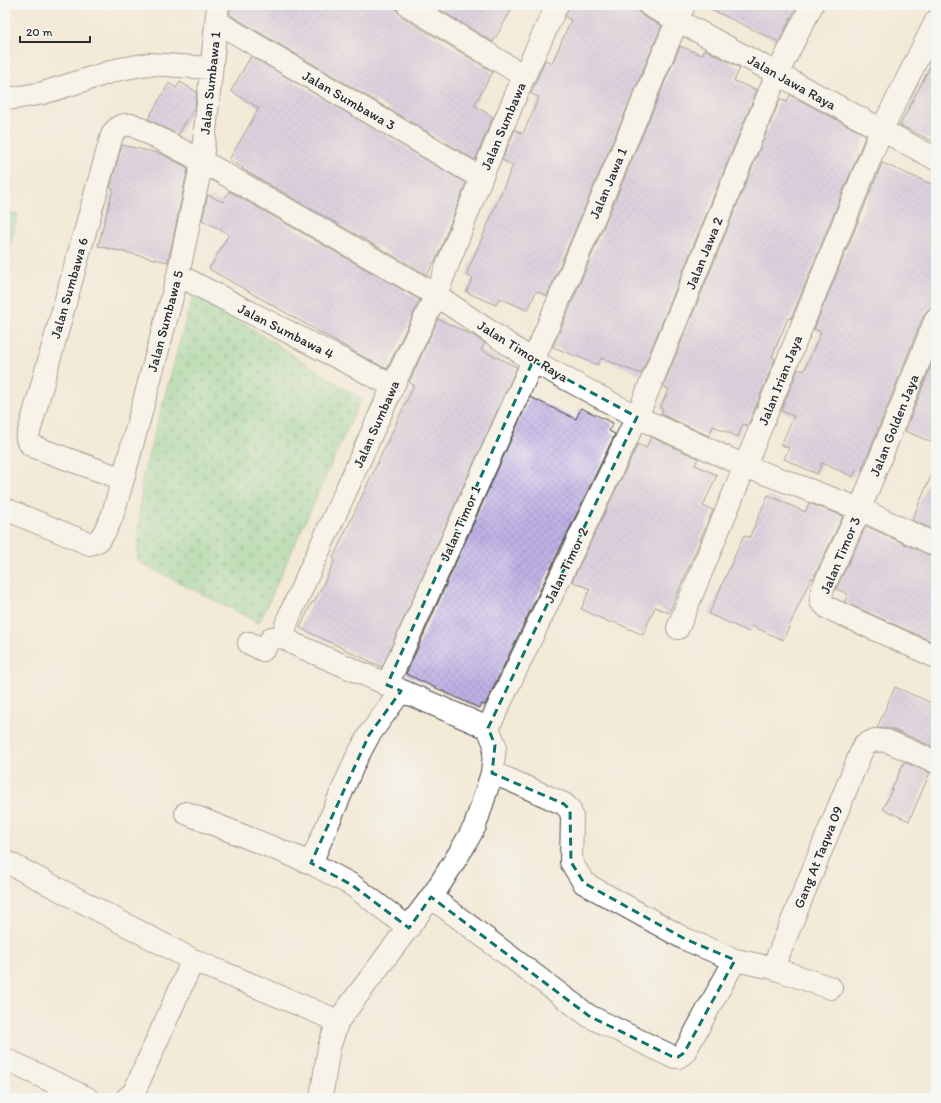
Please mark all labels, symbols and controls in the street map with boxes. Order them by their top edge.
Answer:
scale bar [20,18,90,44]
text: 20 m [26,25,53,39]
street label: Jalan Sumbawa 1 [197,30,224,135]
street label: Jalan Jawa Raya [745,51,840,114]
street label: Jalan Sumbawa 3 [299,67,399,134]
street label: Jalan Sumbawa [477,80,530,173]
street label: Jalan Jawa 1 [586,145,631,221]
street label: Jalan Jawa 2 [682,214,727,292]
street label: Jalan Sumbawa 6 [47,236,92,341]
street label: Jalan Sumbawa 5 [144,269,187,374]
street label: Jalan Sumbawa 4 [235,300,337,363]
street label: Jalan Timor Raya [474,317,572,386]
street label: Jalan Irian Jaya [755,332,807,428]
street label: Jalan Golden Jaya [866,371,923,479]
street label: Jalan Sumbawa [350,378,403,470]
street label: Jalan Timor 1 [436,482,485,564]
street label: Jalan Timor 3 [817,514,864,596]
street label: Jalan Timor 2 [541,524,592,606]
street label: Gang At Taqwa 09 [790,803,847,911]

